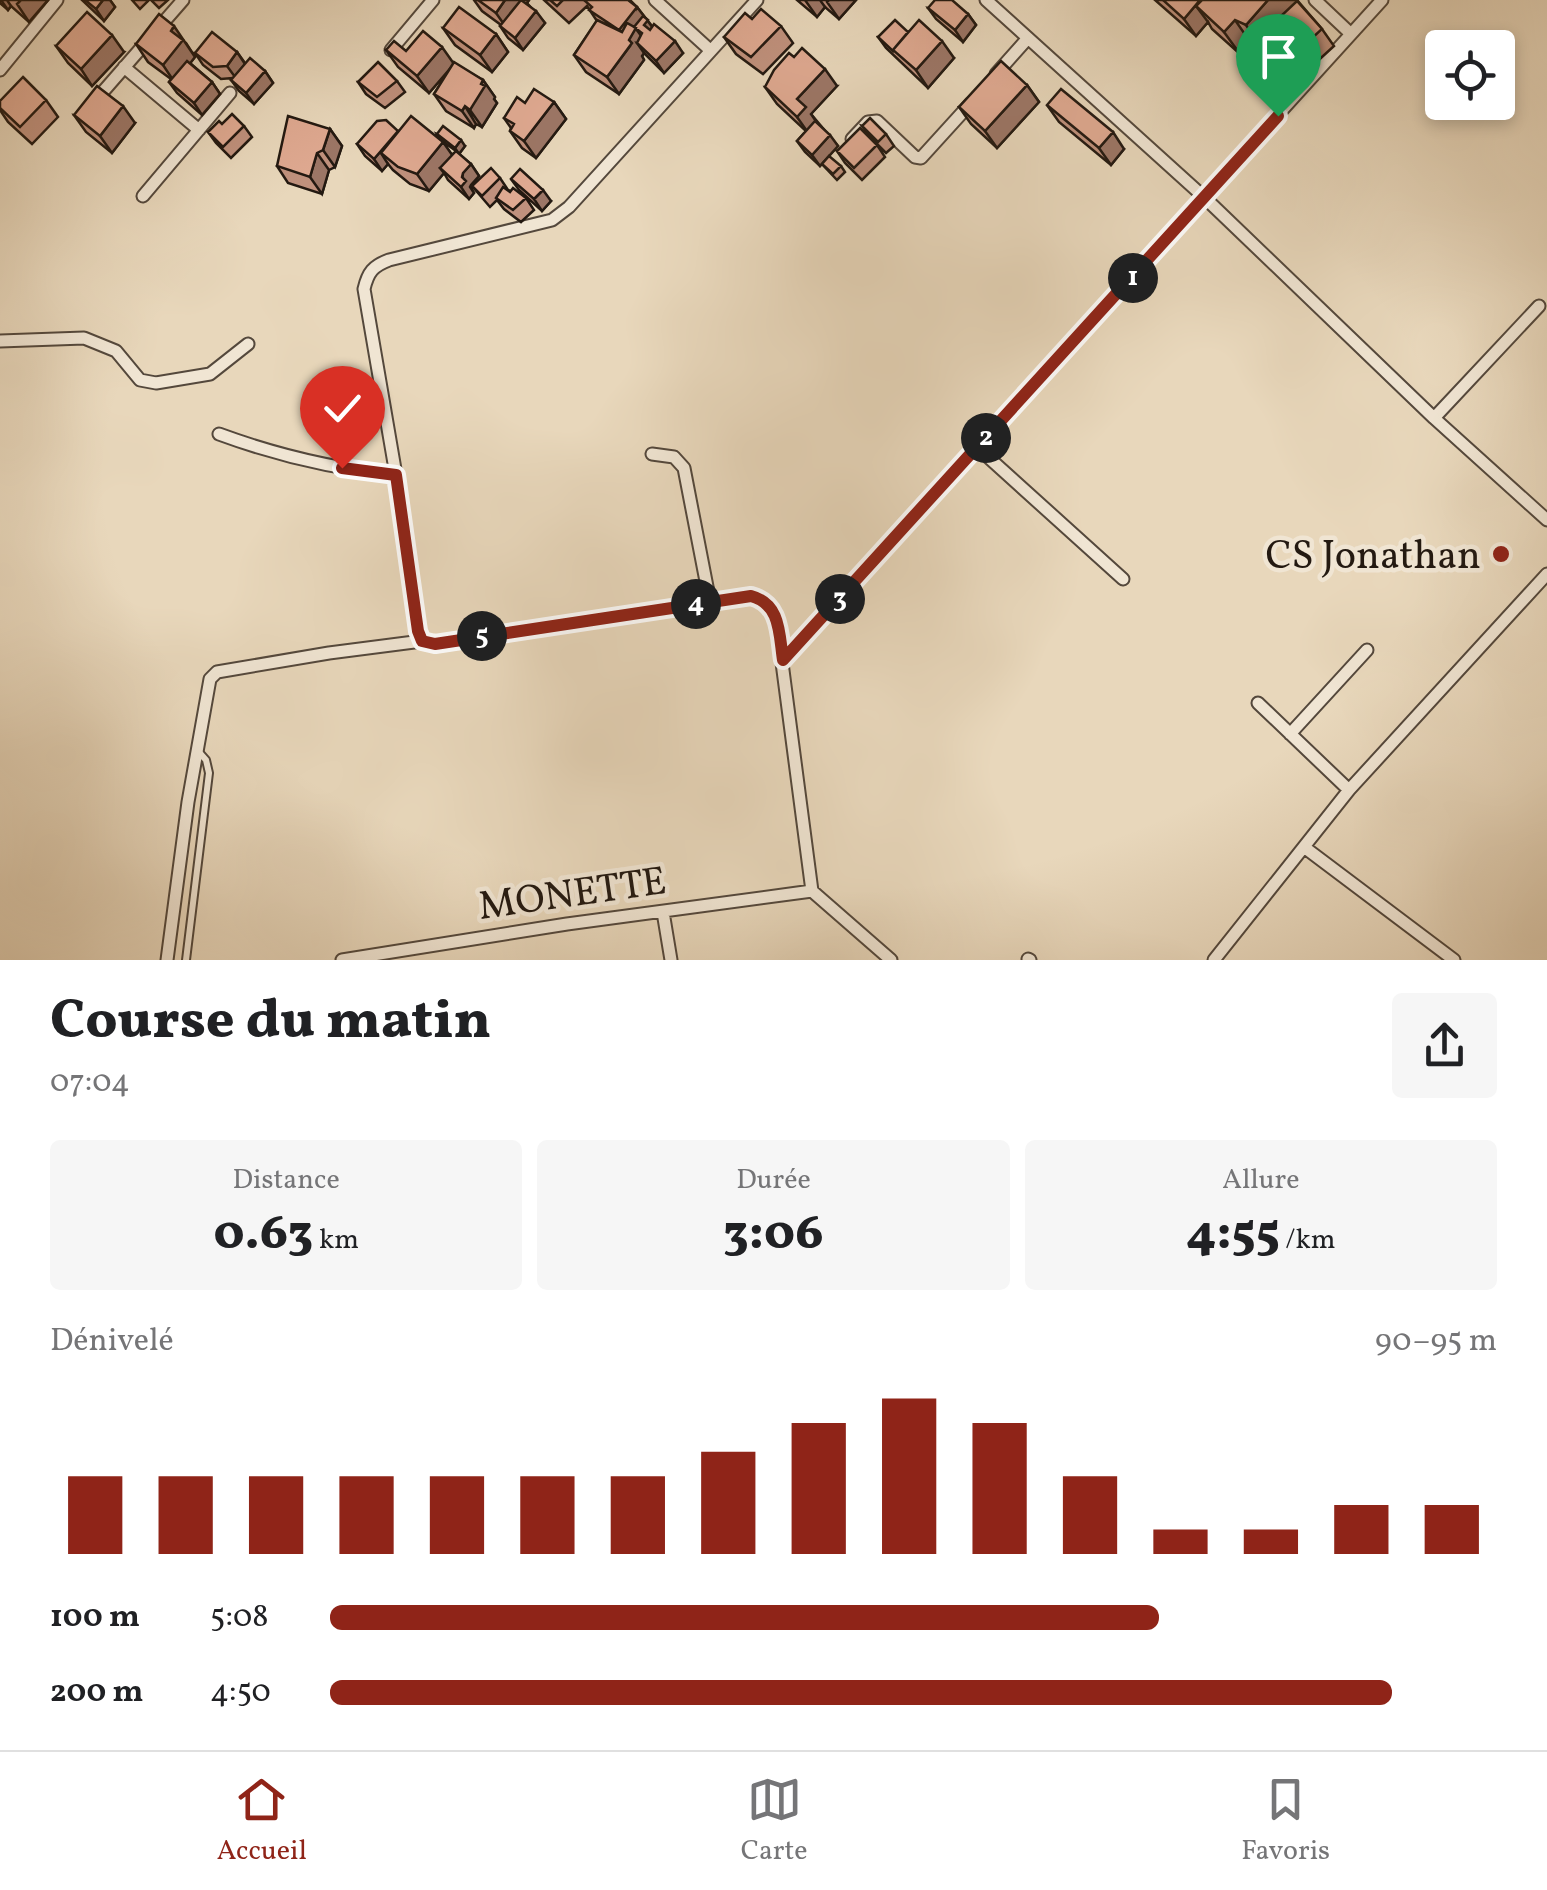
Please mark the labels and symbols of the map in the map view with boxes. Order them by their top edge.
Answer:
pin [1236,14,1321,117]
pin: 1 [1108,253,1158,303]
pin [300,366,385,469]
pin: 2 [961,413,1011,463]
place label: CS Jonathan [1265,530,1481,586]
marker: CS Jonathan [1490,543,1512,565]
pin: 3 [815,574,865,624]
pin: 4 [671,579,721,629]
pin: 5 [457,611,507,661]
street label: MONETTE [475,855,670,937]

